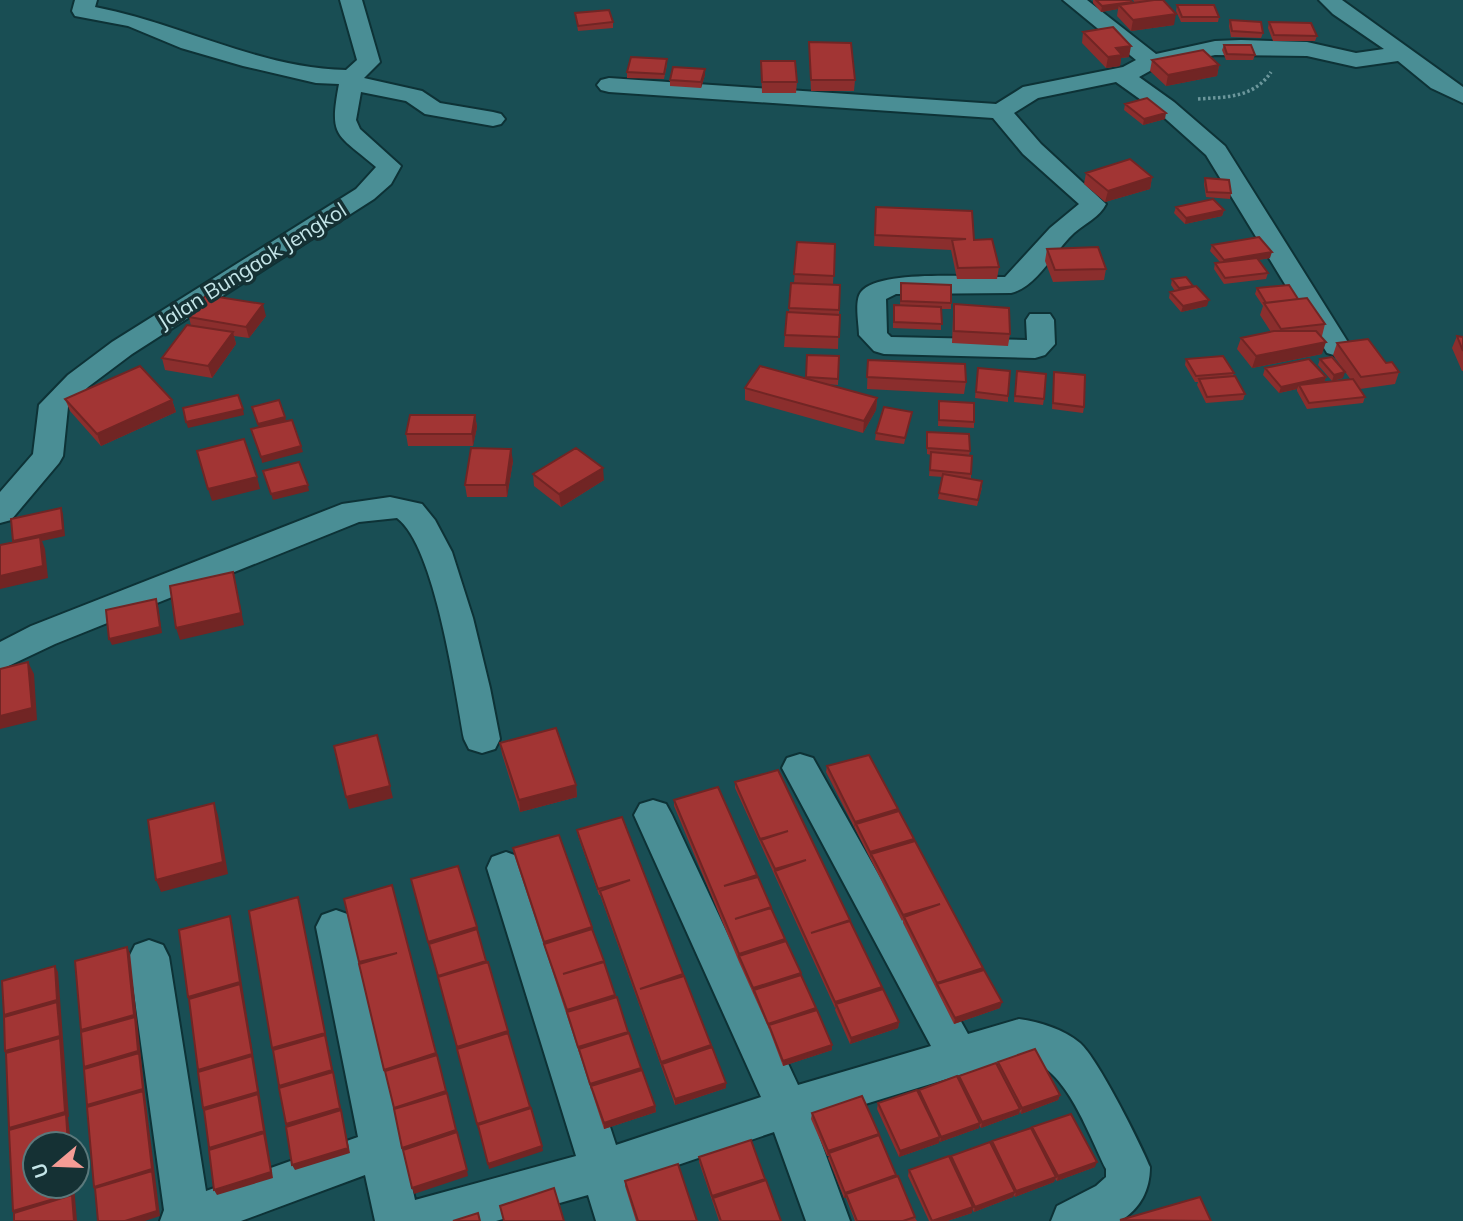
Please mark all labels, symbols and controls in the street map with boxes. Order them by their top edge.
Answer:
street label: Jalan Bungaok Jengkol [152,196,351,334]
north arrow [21,1130,91,1200]
text: U [26,1160,54,1181]

